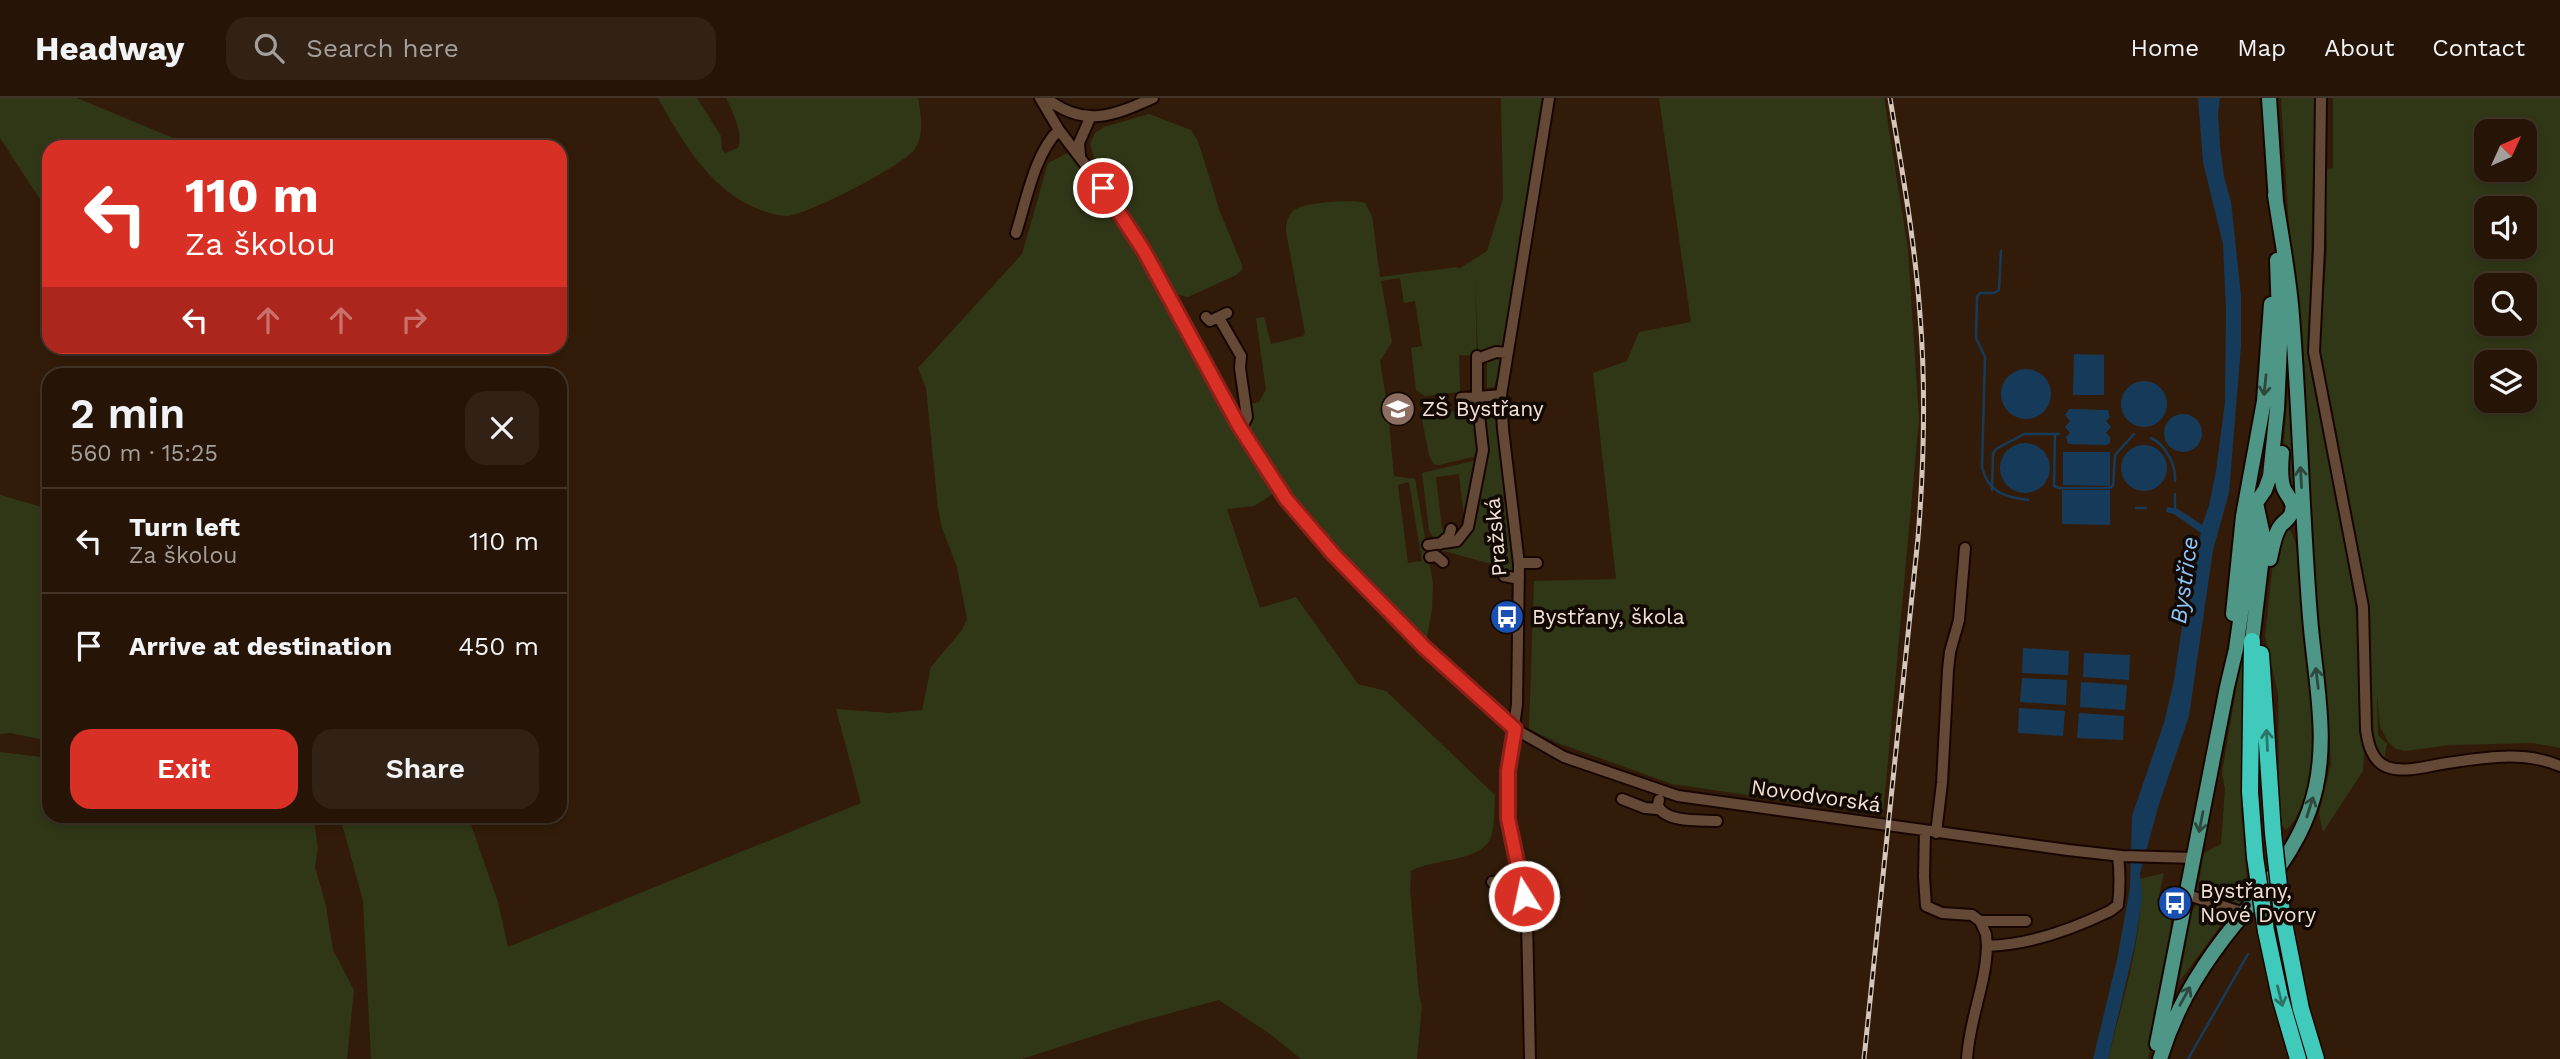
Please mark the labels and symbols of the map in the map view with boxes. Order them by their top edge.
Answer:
north arrow [2474,119,2538,182]
pin [1073,158,1133,218]
one-way arrow [2259,373,2272,396]
school or university icon: ZŠ Bystřany [1379,390,1417,428]
place label: ZŠ Bystřany [1422,396,1544,421]
one-way arrow [2295,466,2308,489]
street label: Pražská [1480,497,1511,577]
water label: Bystřice [2165,535,2204,625]
bus stop icon: Bystřany, škola [1488,598,1526,636]
place label: Bystřany, škola [1532,604,1685,629]
one-way arrow [2310,667,2323,690]
one-way arrow [2260,730,2273,752]
street label: Novodvorská [1750,774,1883,817]
one-way arrow [2305,796,2318,818]
one-way arrow [2194,811,2208,833]
position arrow [1487,859,1561,933]
place label: Bystřany, Nové Dvory [2200,878,2316,927]
bus stop icon: Bystřany, Nové Dvory [2156,884,2194,922]
one-way arrow [2274,984,2287,1007]
one-way arrow [2178,986,2192,1006]

